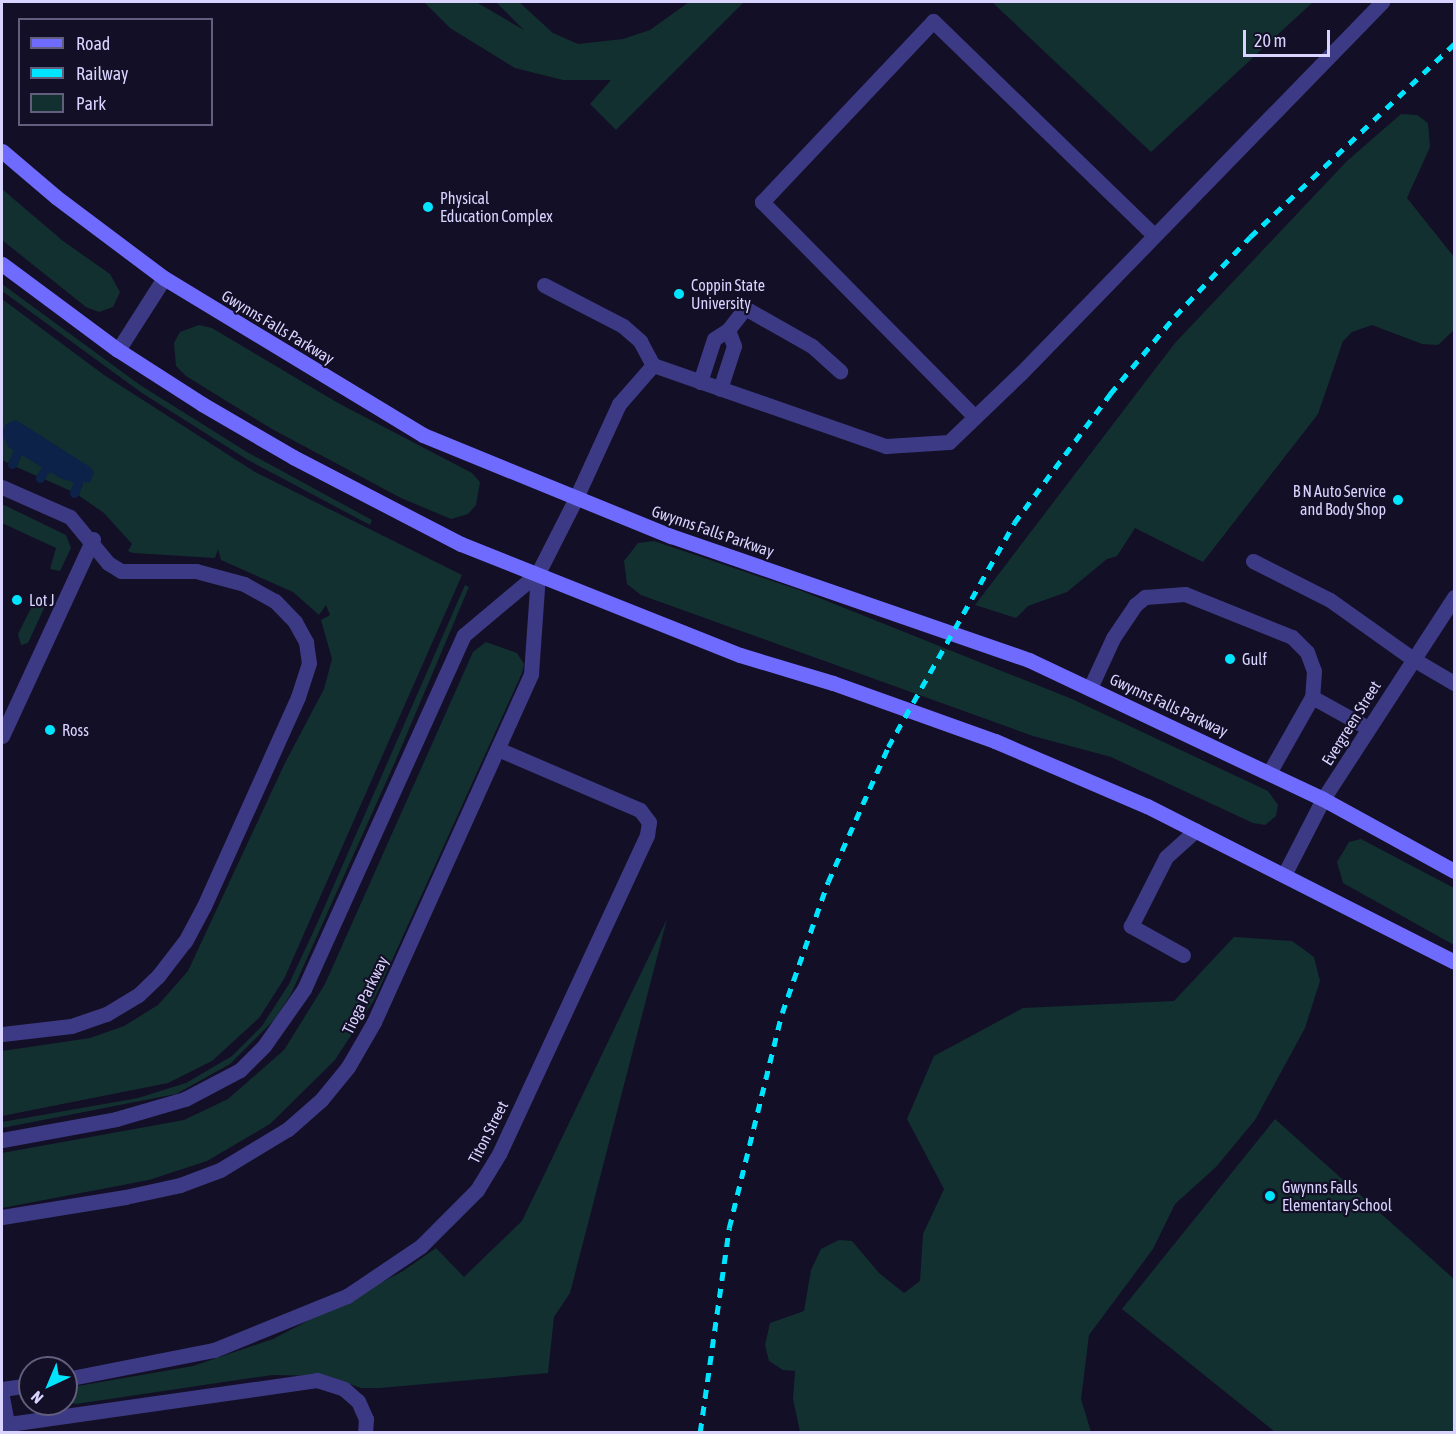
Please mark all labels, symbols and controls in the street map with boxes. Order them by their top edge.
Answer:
legend [18,18,213,126]
scale bar [1246,18,1333,56]
text: 20 m [1254,30,1286,51]
text: Road [76,33,110,54]
text: Railway [76,63,128,84]
text: Park [76,93,106,114]
place label: Physical Education Complex [440,188,553,226]
marker: Physical Education Complex [421,200,435,214]
place label: Coppin State University [691,275,765,313]
street label: Gwynns Falls Parkway [218,286,338,368]
marker: Coppin State University [672,287,686,301]
place label: B N Auto Service and Body Shop [1293,481,1386,519]
marker: B N Auto Service and Body Shop [1391,493,1405,507]
street label: Gwynns Falls Parkway [649,501,777,561]
place label: Lot J [29,590,55,610]
marker: Lot J [10,593,24,607]
place label: Gulf [1242,649,1267,669]
marker: Gulf [1223,652,1237,666]
street label: Gwynns Falls Parkway [1107,669,1231,741]
street label: Evergreen Street [1317,677,1385,769]
place label: Ross [62,720,89,740]
marker: Ross [43,723,57,737]
street label: Tioga Parkway [338,953,392,1037]
street label: Titon Street [464,1098,512,1166]
place label: Gwynns Falls Elementary School [1282,1177,1392,1215]
marker: Gwynns Falls Elementary School [1263,1189,1277,1203]
north arrow [18,1356,78,1416]
text: N [27,1388,47,1407]

